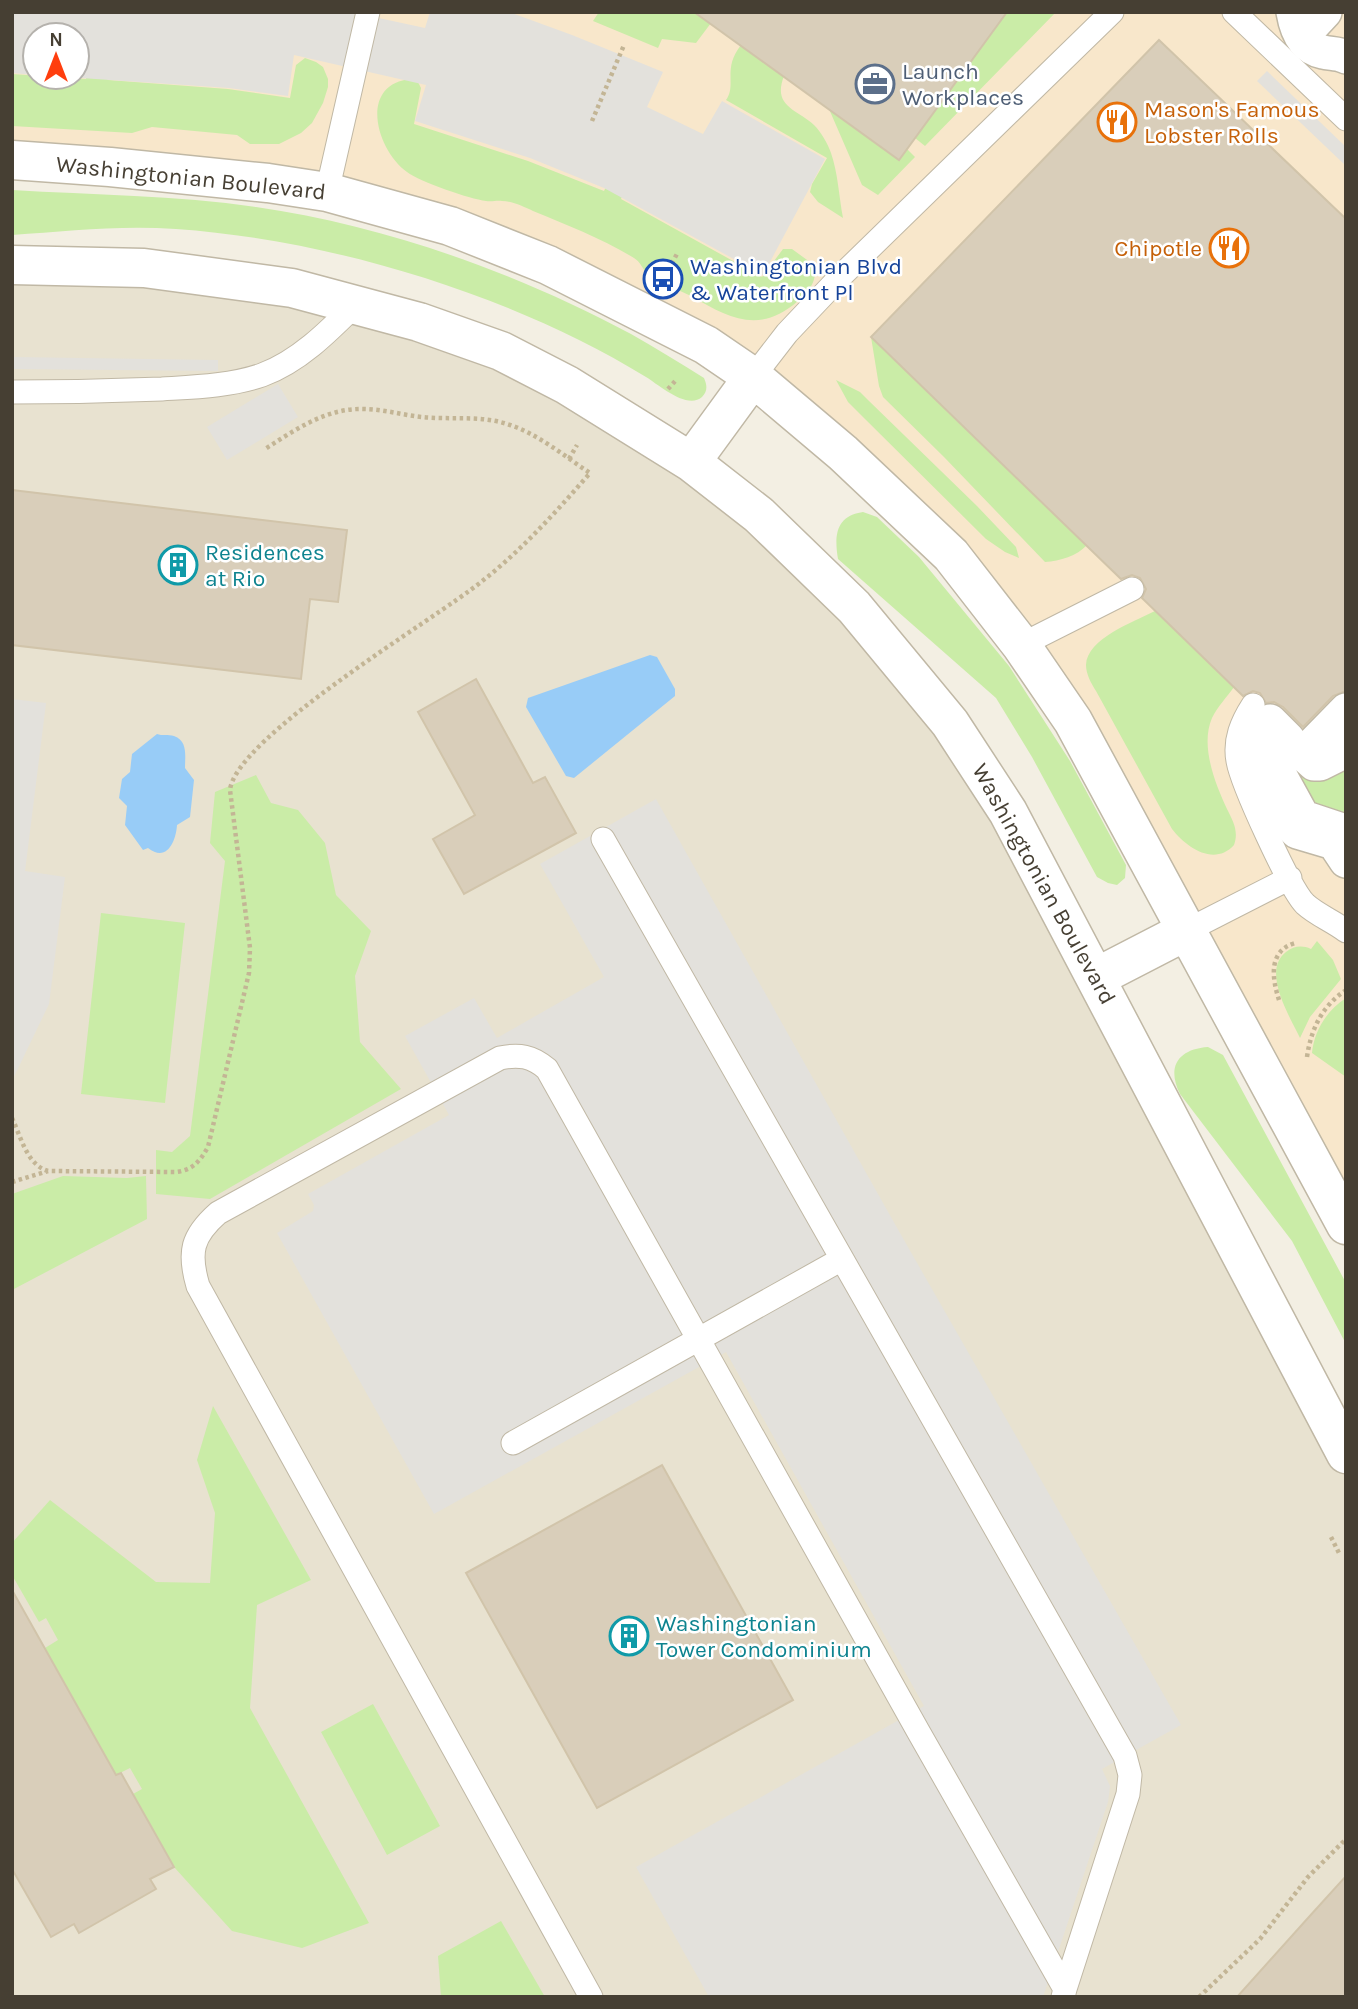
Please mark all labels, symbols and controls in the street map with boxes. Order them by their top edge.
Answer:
north arrow [21,21,91,91]
text: N [49,29,63,51]
place label: Launch Workplaces [902,58,1024,111]
office icon: Launch Workplaces [854,63,896,105]
place label: Mason's Famous Lobster Rolls [1144,96,1320,149]
restaurant icon: Mason's Famous Lobster Rolls [1096,101,1138,143]
street label: Washingtonian Boulevard [55,150,327,206]
restaurant icon: Chipotle [1208,227,1250,269]
place label: Chipotle [1114,235,1202,262]
place label: Washingtonian Blvd & Waterfront Pl [690,253,902,306]
bus stop icon: Washingtonian Blvd & Waterfront Pl [642,258,684,300]
place label: Residences at Rio [205,539,325,592]
building icon: Residences at Rio [157,544,199,586]
street label: Washingtonian Boulevard [966,759,1122,1009]
place label: Washingtonian Tower Condominium [656,1610,872,1663]
building icon: Washingtonian Tower Condominium [608,1615,650,1657]

